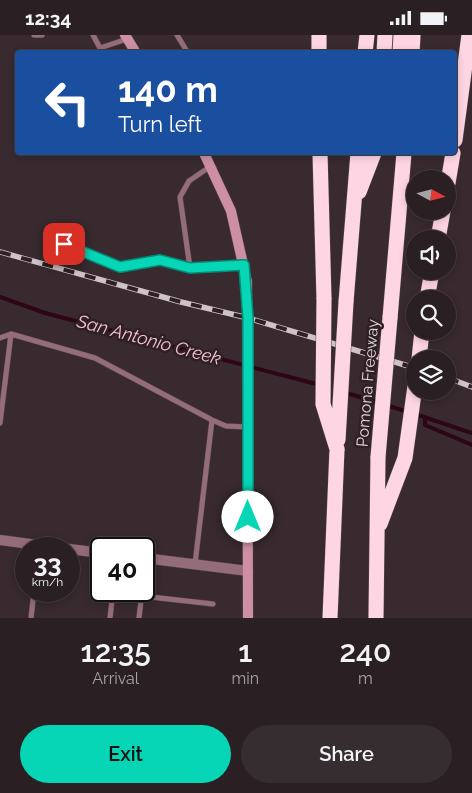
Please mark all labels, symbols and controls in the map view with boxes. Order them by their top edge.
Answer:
text: 12:34 [25,7,71,29]
text: 140 m [118,69,218,110]
icon: left [35,70,100,135]
text: Turn left [118,111,202,137]
north arrow [406,170,456,220]
map controls [406,170,456,400]
pin [43,223,85,265]
icon: arrive [50,230,78,258]
button: sound [406,230,456,280]
button: search [406,290,456,340]
water label: San Antonio Creek [74,310,224,369]
street label: Pomona Freeway [352,318,383,448]
button: layers [406,350,456,400]
position arrow [221,490,273,542]
speed limit sign: 40 [90,537,155,602]
text: 33 [34,548,61,578]
text: km/h [32,575,63,589]
text: 12:35 [81,634,151,669]
text: 1 [238,634,252,669]
text: 240 [340,634,391,669]
text: Arrival [92,669,139,688]
text: min [231,669,259,688]
text: m [358,669,373,688]
button: Exit [20,725,231,783]
button: Share [241,725,452,783]

